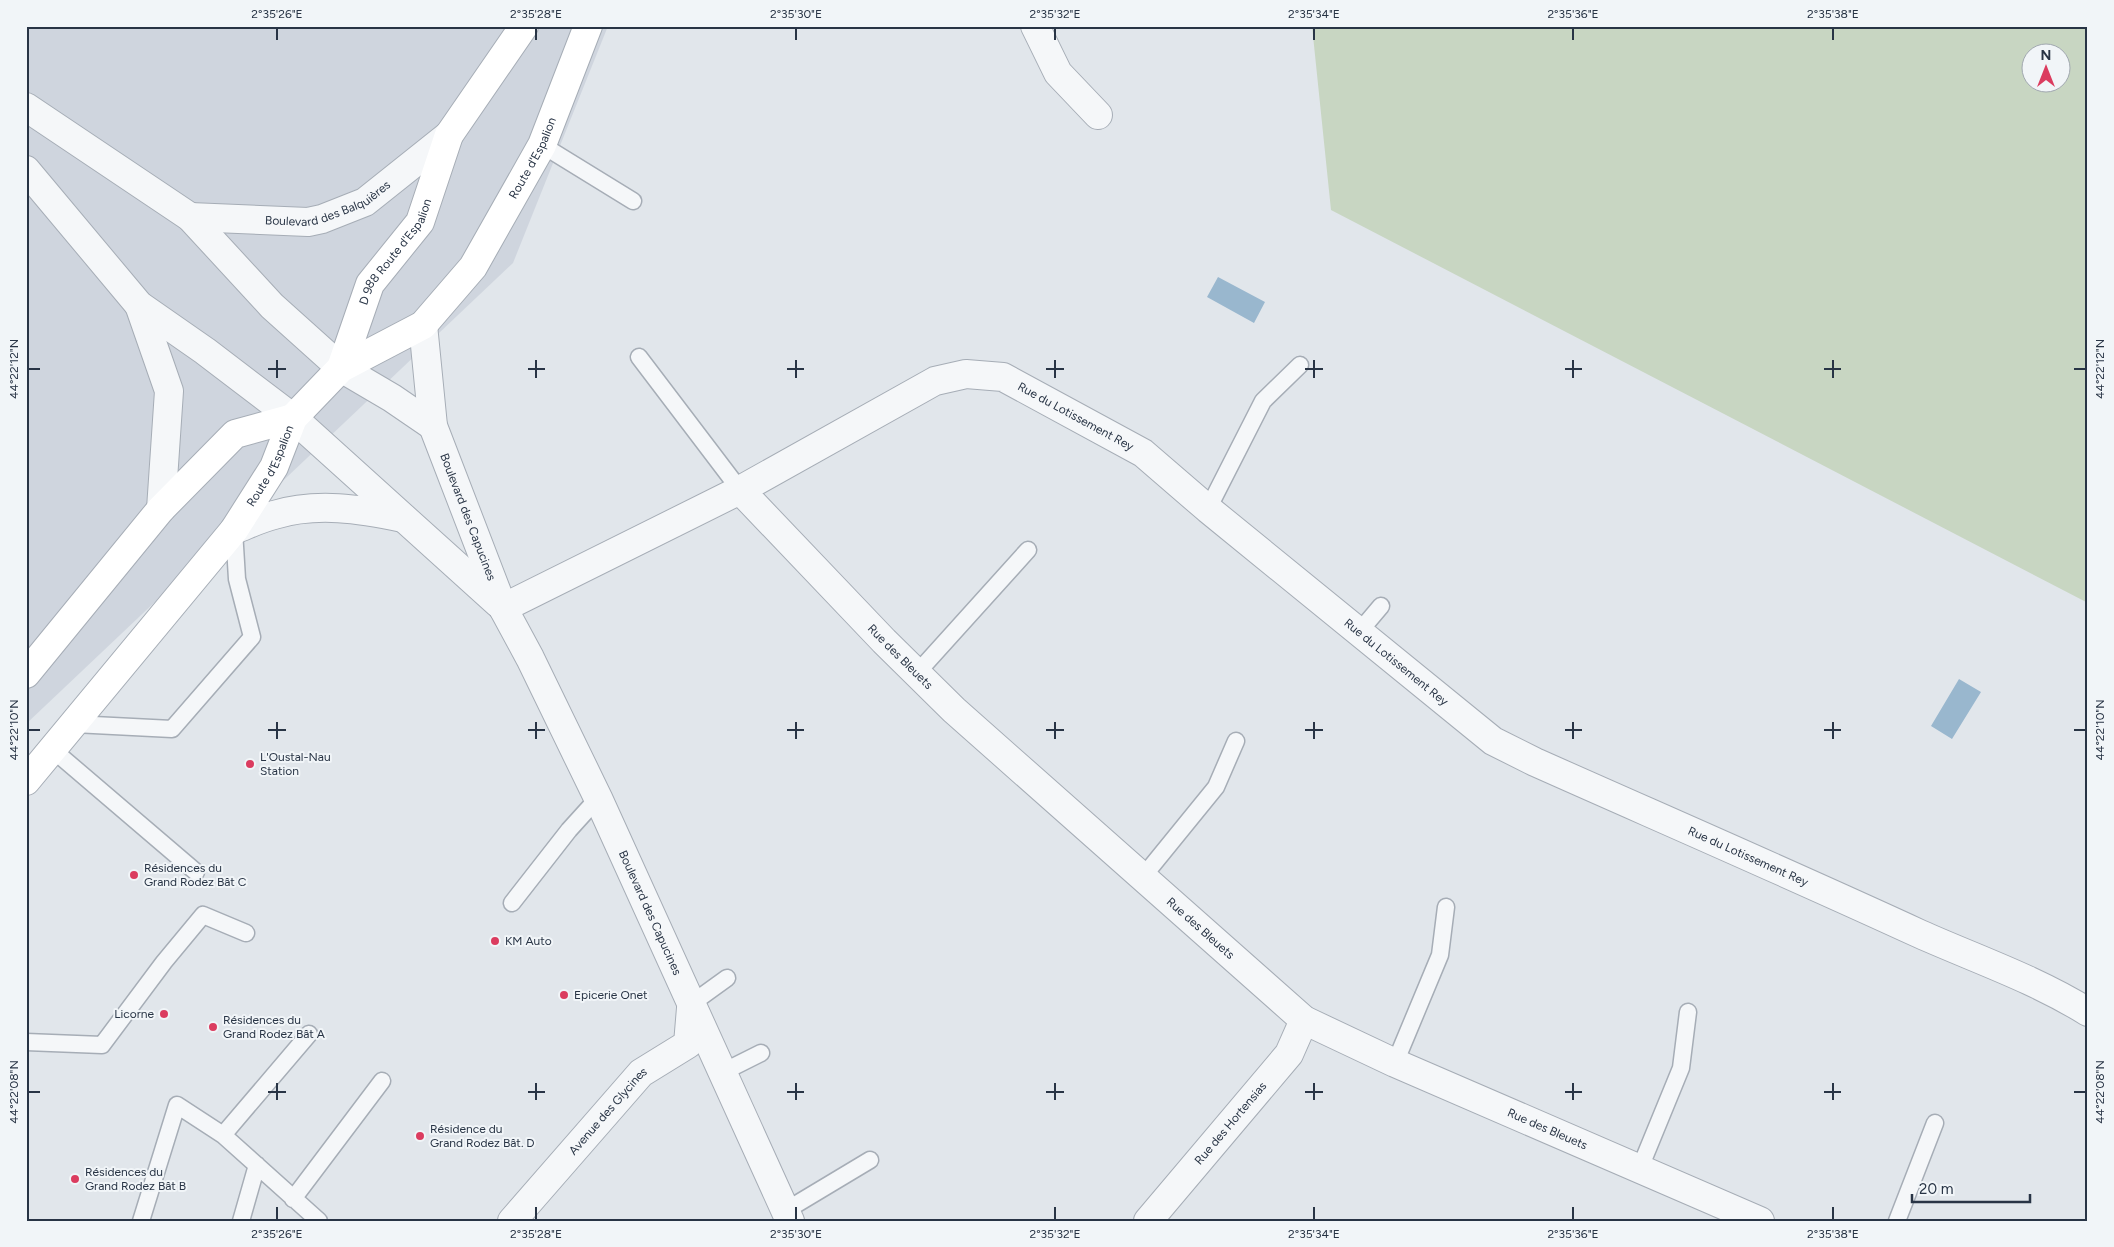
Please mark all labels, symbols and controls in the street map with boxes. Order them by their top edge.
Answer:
text: 2°35'26"E [251,7,303,21]
text: 2°35'28"E [510,7,562,21]
text: 2°35'30"E [770,7,822,21]
text: 2°35'32"E [1029,7,1081,21]
text: 2°35'34"E [1288,7,1340,21]
text: 2°35'36"E [1547,7,1599,21]
text: 2°35'38"E [1807,7,1859,21]
north arrow [2022,42,2072,92]
text: N [2041,47,2051,64]
street label: Route d'Espalion [506,115,559,201]
street label: Boulevard des Balquières [265,177,393,229]
street label: D 988 Route d'Espalion [356,197,434,307]
text: 44°22'12"N [7,339,21,399]
text: 44°22'12"N [2093,339,2107,399]
street label: Rue du Lotissement Rey [1015,379,1137,454]
street label: Route d'Espalion [244,423,297,509]
street label: Boulevard des Capucines [437,451,499,583]
street label: Rue du Lotissement Rey [1341,616,1452,709]
street label: Rue des Bleuets [865,621,936,692]
text: 44°22'10"N [7,700,21,760]
text: 44°22'10"N [2093,700,2107,760]
place label: L'Oustal-Nau Station [260,750,331,778]
marker: L'Oustal-Nau Station [244,758,256,770]
street label: Rue du Lotissement Rey [1686,824,1811,890]
street label: Boulevard des Capucines [616,848,685,978]
place label: Résidences du Grand Rodez Bât C [144,861,247,889]
marker: Résidences du Grand Rodez Bât C [128,869,140,881]
street label: Rue des Bleuets [1164,895,1238,962]
place label: KM Auto [505,934,552,948]
marker: KM Auto [489,935,501,947]
place label: Epicerie Onet [574,988,648,1002]
marker: Epicerie Onet [558,989,570,1001]
place label: Licorne [114,1007,154,1021]
marker: Licorne [158,1008,170,1020]
place label: Résidences du Grand Rodez Bât A [223,1013,325,1041]
marker: Résidences du Grand Rodez Bât A [207,1021,219,1033]
text: 44°22'08"N [7,1060,21,1124]
text: 44°22'08"N [2093,1060,2107,1124]
street label: Avenue des Glycines [566,1064,650,1158]
street label: Rue des Hortensias [1192,1079,1270,1167]
street label: Rue des Bleuets [1505,1106,1590,1153]
place label: Résidence du Grand Rodez Bât. D [430,1122,535,1150]
marker: Résidence du Grand Rodez Bât. D [414,1130,426,1142]
place label: Résidences du Grand Rodez Bât B [85,1165,186,1193]
scale bar [1912,1172,2029,1204]
marker: Résidences du Grand Rodez Bât B [69,1173,81,1185]
text: 20 m [1919,1180,1953,1198]
text: 2°35'26"E [251,1227,303,1241]
text: 2°35'28"E [510,1227,562,1241]
text: 2°35'30"E [770,1227,822,1241]
text: 2°35'32"E [1029,1227,1081,1241]
text: 2°35'34"E [1288,1227,1340,1241]
text: 2°35'36"E [1547,1227,1599,1241]
text: 2°35'38"E [1807,1227,1859,1241]

